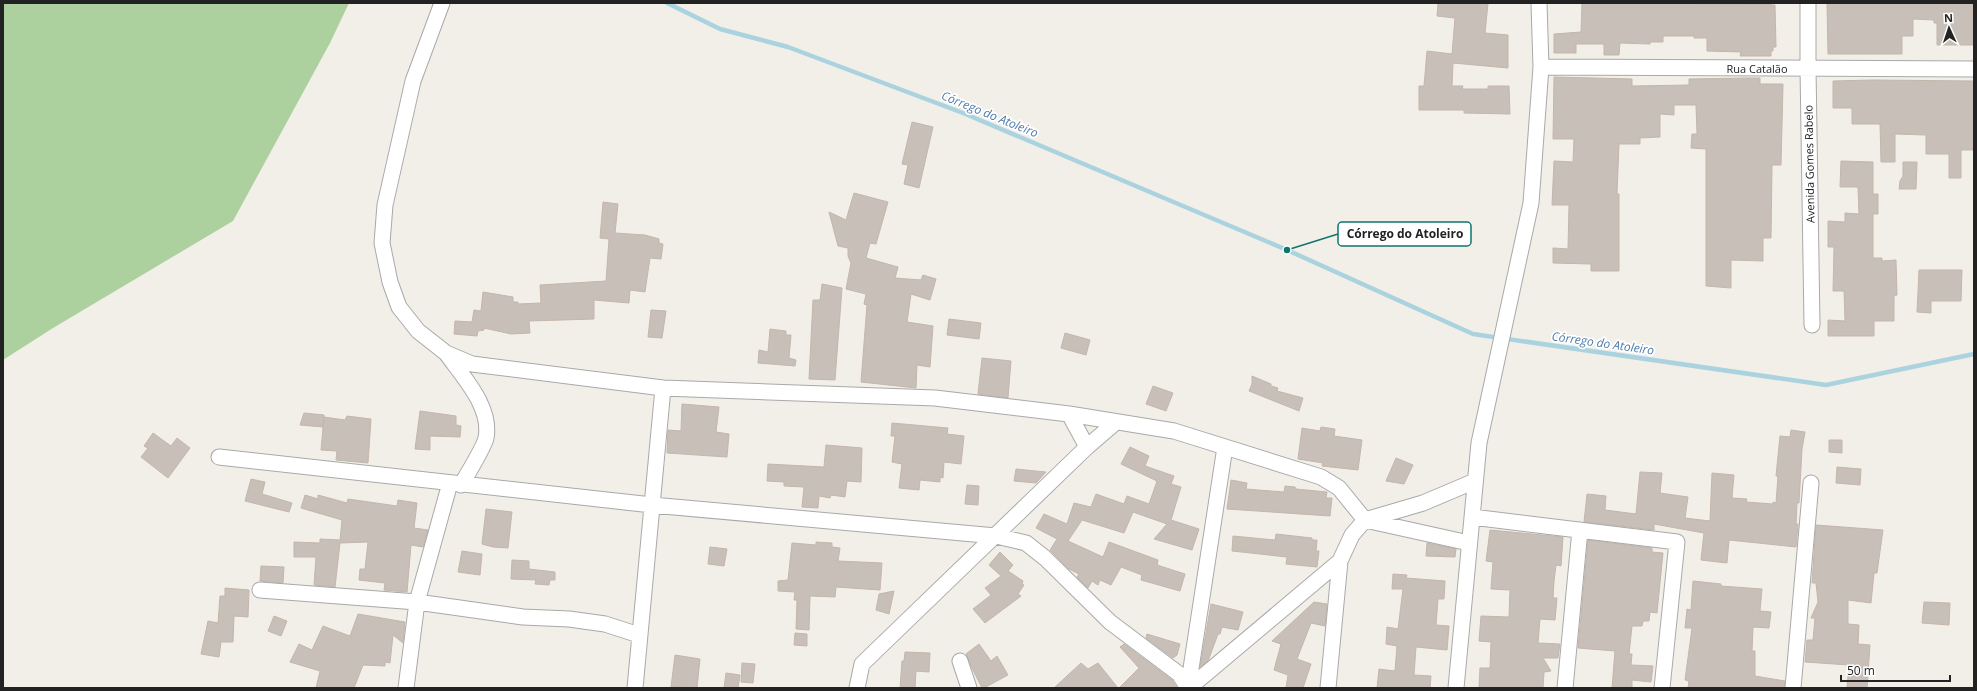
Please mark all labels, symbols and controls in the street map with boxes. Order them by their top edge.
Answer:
north arrow [1929,8,1969,48]
text: N [1944,10,1953,25]
street label: Rua Catalão [1726,61,1788,76]
water label: Córrego do Atoleiro [939,87,1041,141]
street label: Avenida Gomes Rabelo [1800,104,1818,223]
callout: Córrego do Atoleiro [1338,222,1471,246]
text: Córrego do Atoleiro [1347,225,1463,242]
water label: Córrego do Atoleiro [1551,327,1655,359]
scale bar [1841,657,1950,683]
text: 50 m [1847,662,1875,679]

